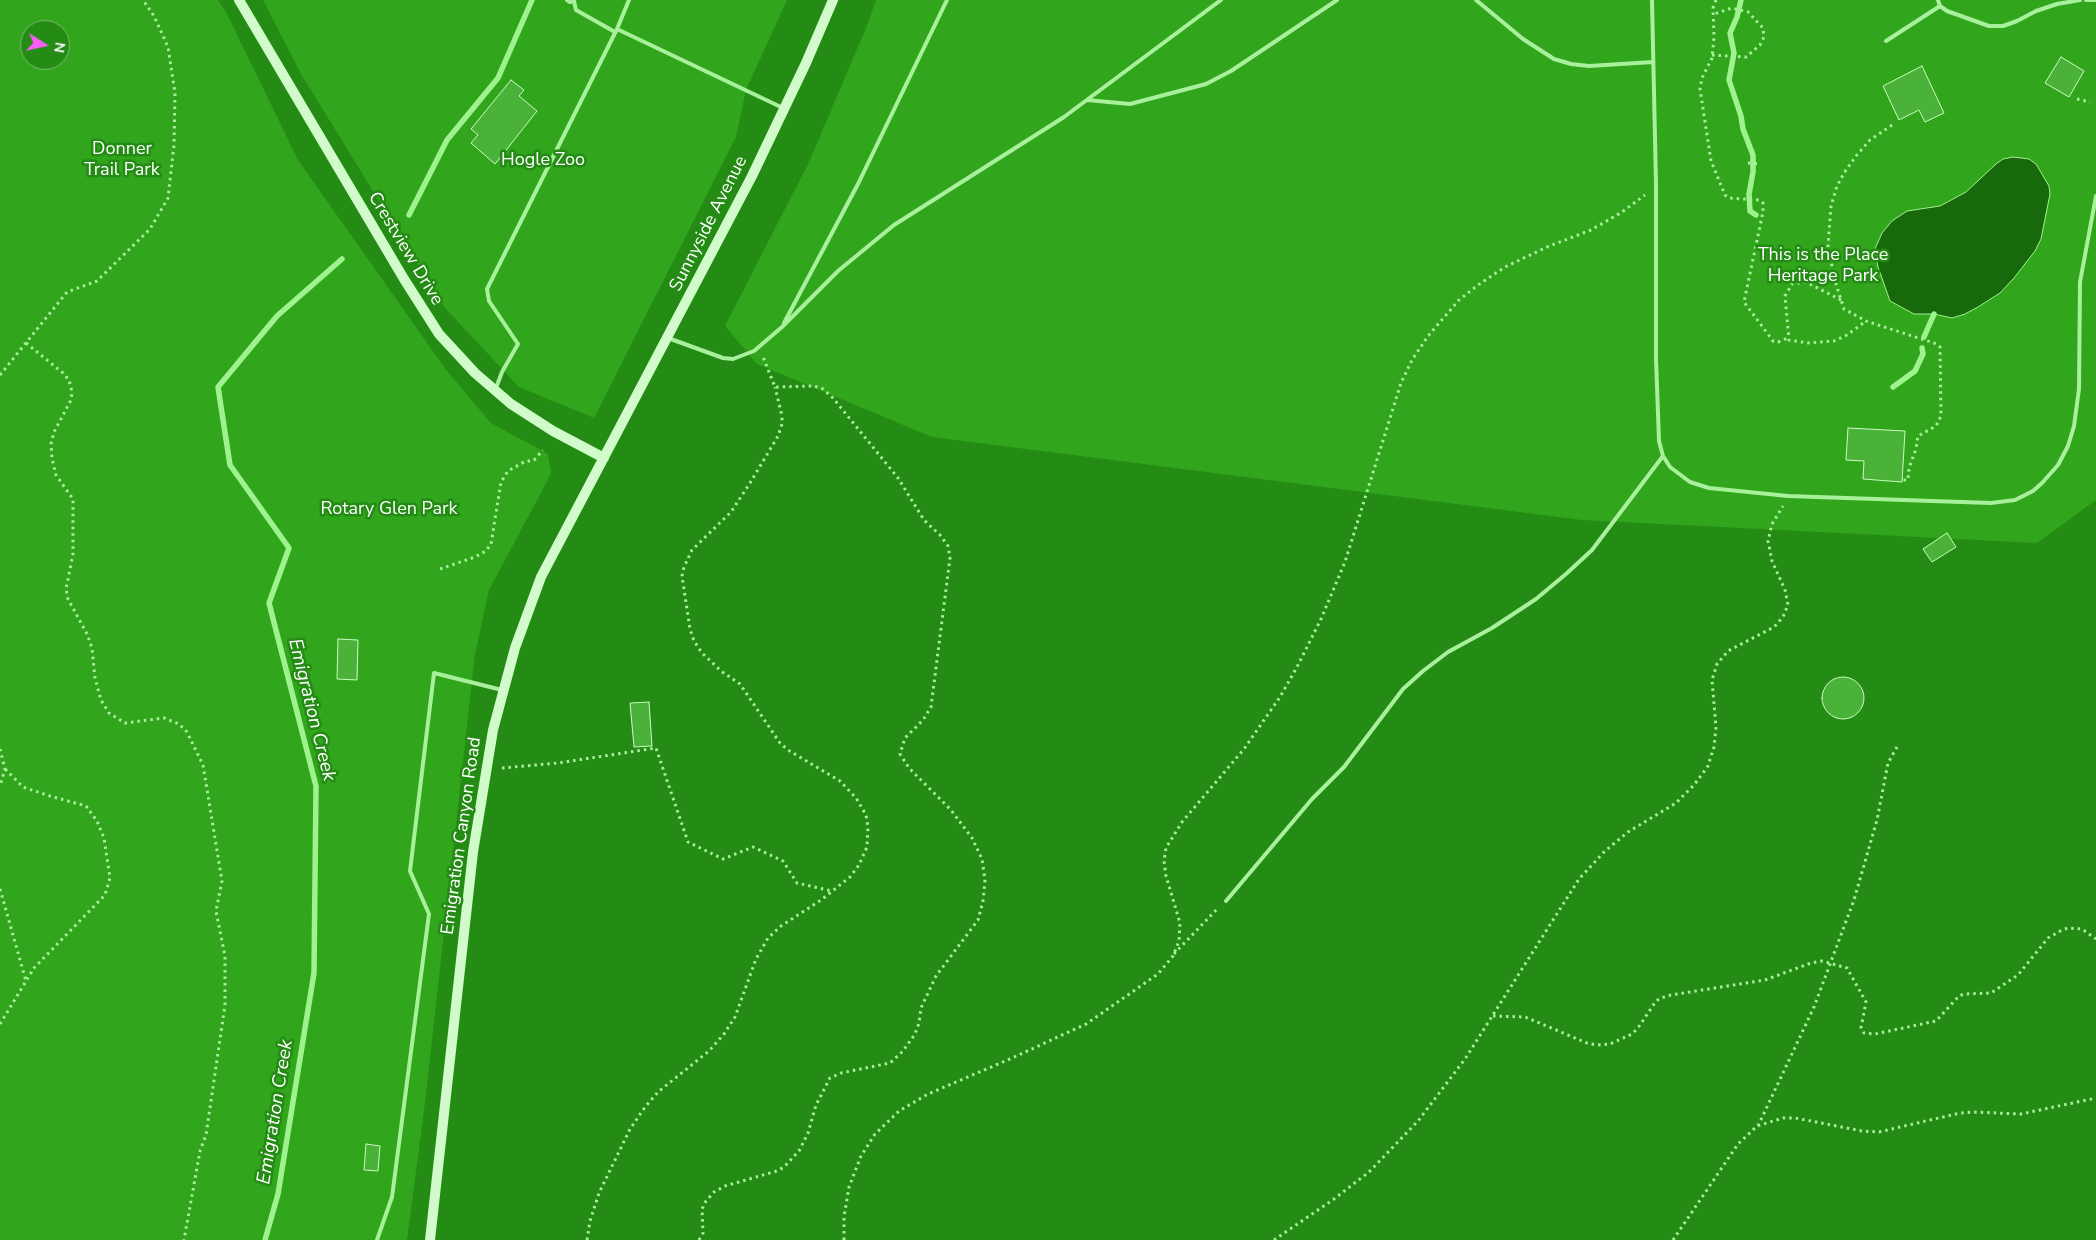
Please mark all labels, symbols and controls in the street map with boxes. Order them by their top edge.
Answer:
north arrow [20,20,70,70]
text: N [49,41,70,54]
park label: Donner Trail Park [84,139,160,182]
park label: Hogle Zoo [501,150,585,172]
street label: Sunnyside Avenue [665,153,753,295]
street label: Crestview Drive [363,188,447,310]
park label: This is the Place Heritage Park [1758,245,1888,288]
park label: Rotary Glen Park [320,499,458,521]
water label: Emigration Creek [282,636,340,784]
street label: Emigration Canyon Road [437,736,487,936]
water label: Emigration Creek [253,1038,299,1186]

